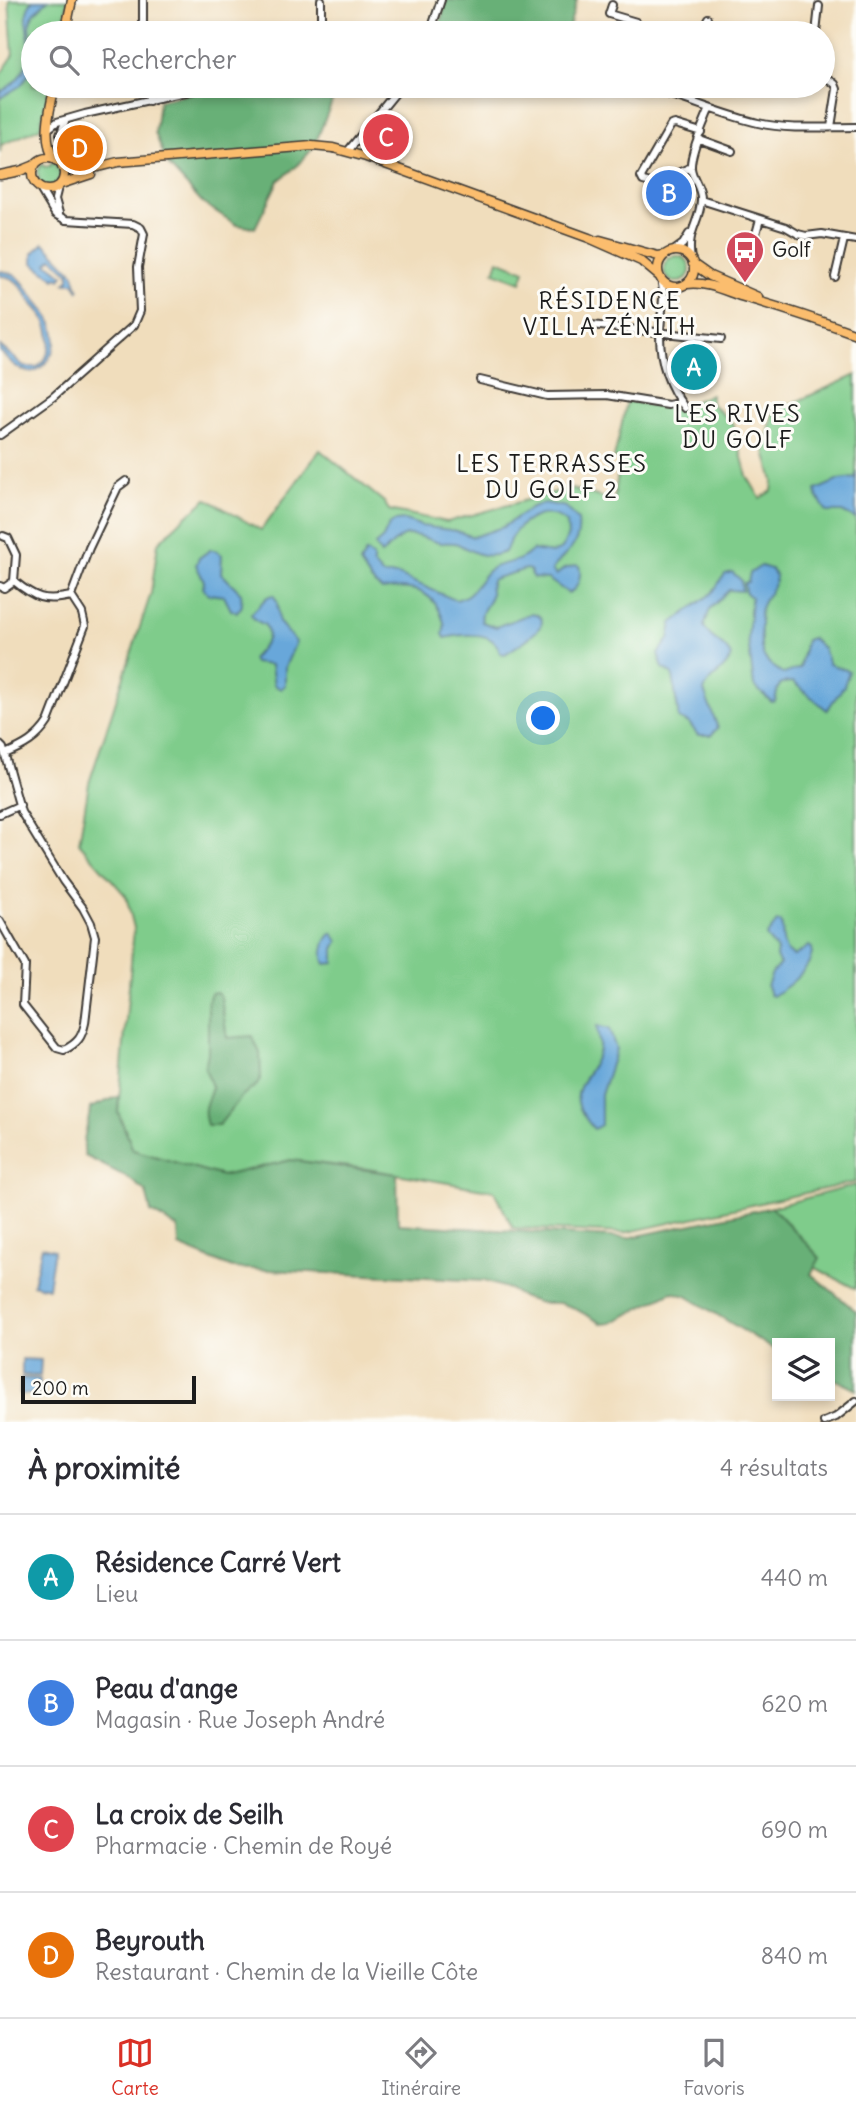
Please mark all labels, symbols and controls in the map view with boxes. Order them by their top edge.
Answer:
search box [21,21,835,98]
icon: search [45,41,83,79]
text: Rechercher [101,43,237,76]
pin: C [363,111,409,163]
pin: D [57,122,103,174]
pin: B [646,167,692,219]
bus stop icon: Golf [724,229,766,284]
place label: Golf [772,236,812,263]
district label: RÉSIDENCE VILLA ZÉNITH [523,286,697,341]
pin: A [671,341,717,393]
district label: LES RIVES DU GOLF [674,399,802,454]
district label: LES TERRASSES DU GOLF 2 [456,449,648,504]
your location [526,701,560,735]
map controls [772,1338,835,1401]
button: layers [772,1338,835,1401]
scale bar [21,1373,196,1405]
text: 200 m [32,1376,89,1400]
text: À proximité [28,1449,180,1487]
text: 4 résultats [720,1453,828,1482]
text: Résidence Carré Vert [95,1546,341,1579]
text: A [44,1563,58,1592]
text: 440 m [761,1563,828,1592]
text: Lieu [95,1579,139,1608]
text: Peau d'ange [95,1672,238,1705]
text: B [43,1689,59,1718]
text: 620 m [761,1689,828,1718]
text: Magasin · Rue Joseph André [95,1705,385,1734]
text: La croix de Seilh [95,1798,284,1831]
text: C [43,1815,59,1844]
text: 690 m [761,1815,828,1844]
text: Pharmacie · Chemin de Royé [95,1831,392,1860]
text: Beyrouth [95,1924,205,1957]
text: D [43,1941,59,1970]
text: 840 m [761,1941,828,1970]
text: Restaurant · Chemin de la Vieille Côte [95,1957,478,1986]
tab: Carte [111,2034,159,2100]
tab: Itinéraire [381,2034,461,2100]
tab: Favoris [683,2034,745,2100]

